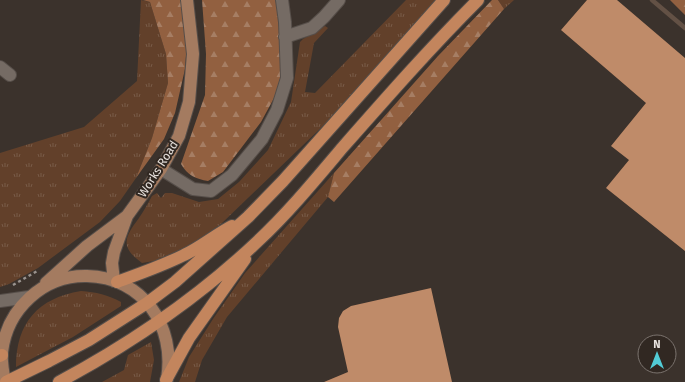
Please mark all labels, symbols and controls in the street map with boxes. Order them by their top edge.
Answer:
street label: Works Road [135,138,181,200]
north arrow [637,334,677,374]
text: N [653,338,661,351]

